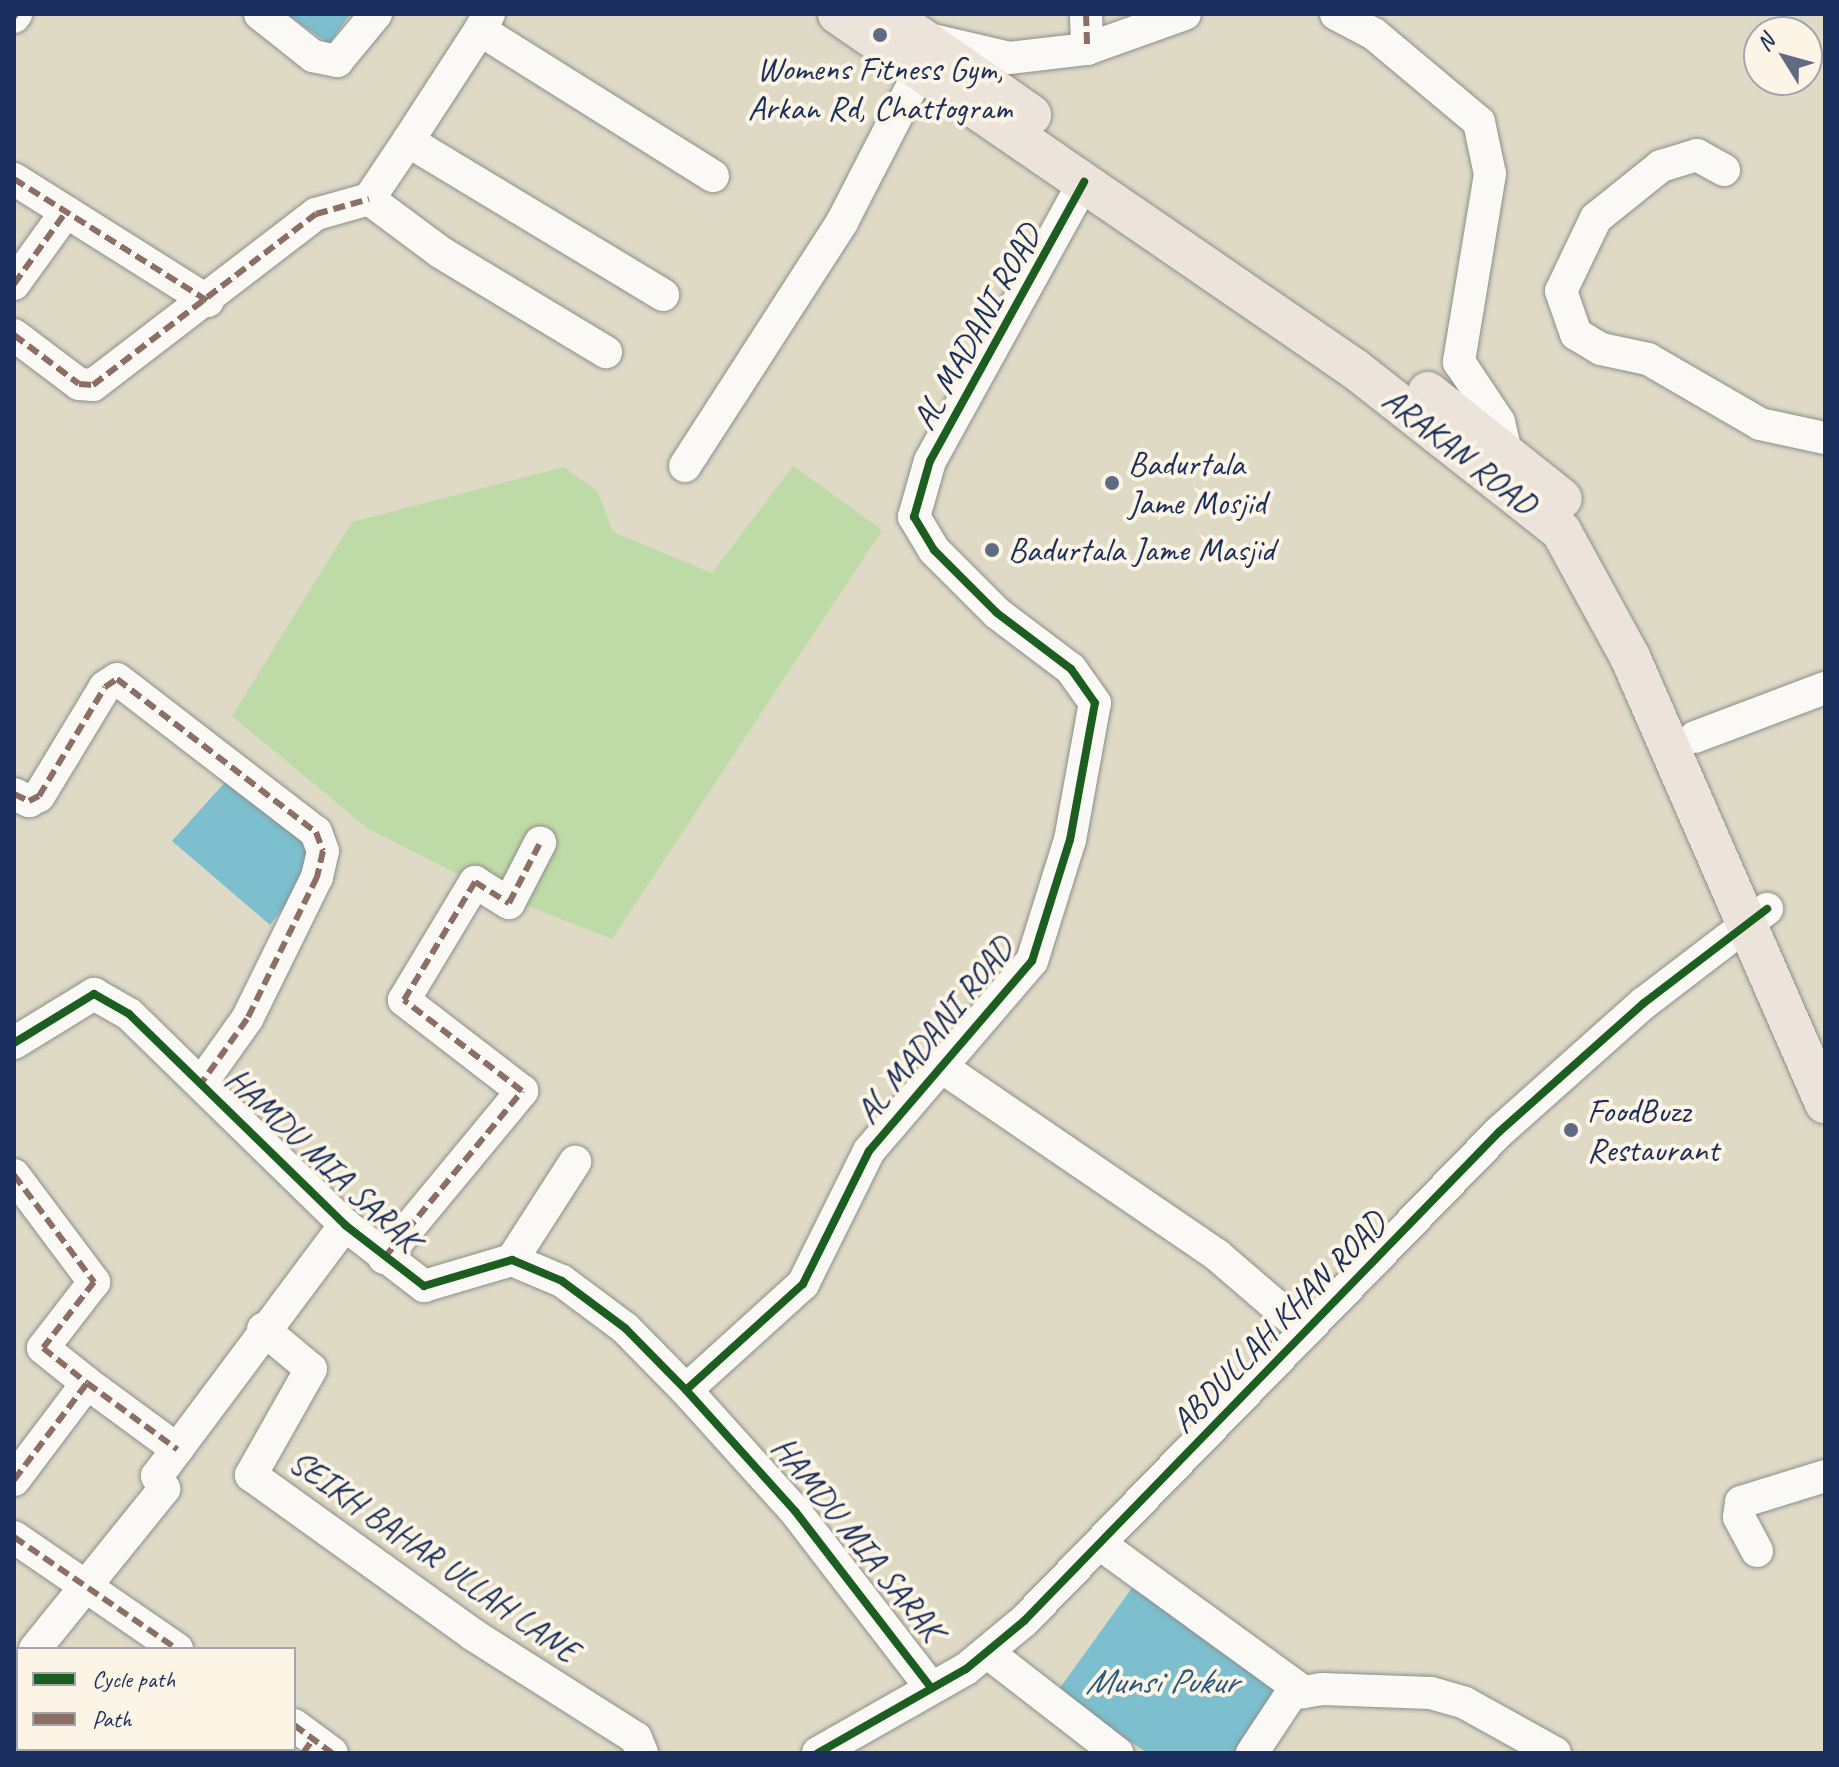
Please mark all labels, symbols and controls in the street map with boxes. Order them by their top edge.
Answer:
north arrow [1743,16,1823,96]
marker: Womens Fitness Gym, Arkan Rd, Chattogram [871,26,889,44]
text: N [1750,29,1781,57]
place label: Womens Fitness Gym, Arkan Rd, Chattogram [748,48,1012,128]
street label: AL MADANI ROAD [903,217,1049,437]
street label: ARAKAN ROAD [1375,378,1545,524]
place label: Badurtala Jame Mosjid [1128,443,1266,522]
marker: Badurtala Jame Mosjid [1103,474,1121,492]
place label: Badurtala Jame Masjid [1008,530,1274,570]
marker: Badurtala Jame Masjid [983,541,1001,559]
street label: AL MADANI ROAD [846,928,1022,1132]
street label: HAMDU MIA SARAK [217,1058,429,1260]
place label: FoodBuzz Restaurant [1587,1090,1719,1170]
marker: FoodBuzz Restaurant [1562,1121,1580,1139]
street label: ABDULLAH KHAN ROAD [1161,1202,1395,1442]
street label: HAMDU MIA SARAK [763,1427,953,1649]
street label: SEIKH BAHAR ULLAH LANE [281,1440,587,1672]
legend [16,1647,296,1751]
water label: Munsi Pukur [1085,1660,1237,1704]
text: Cycle path [92,1664,175,1694]
text: Path [92,1704,132,1734]

